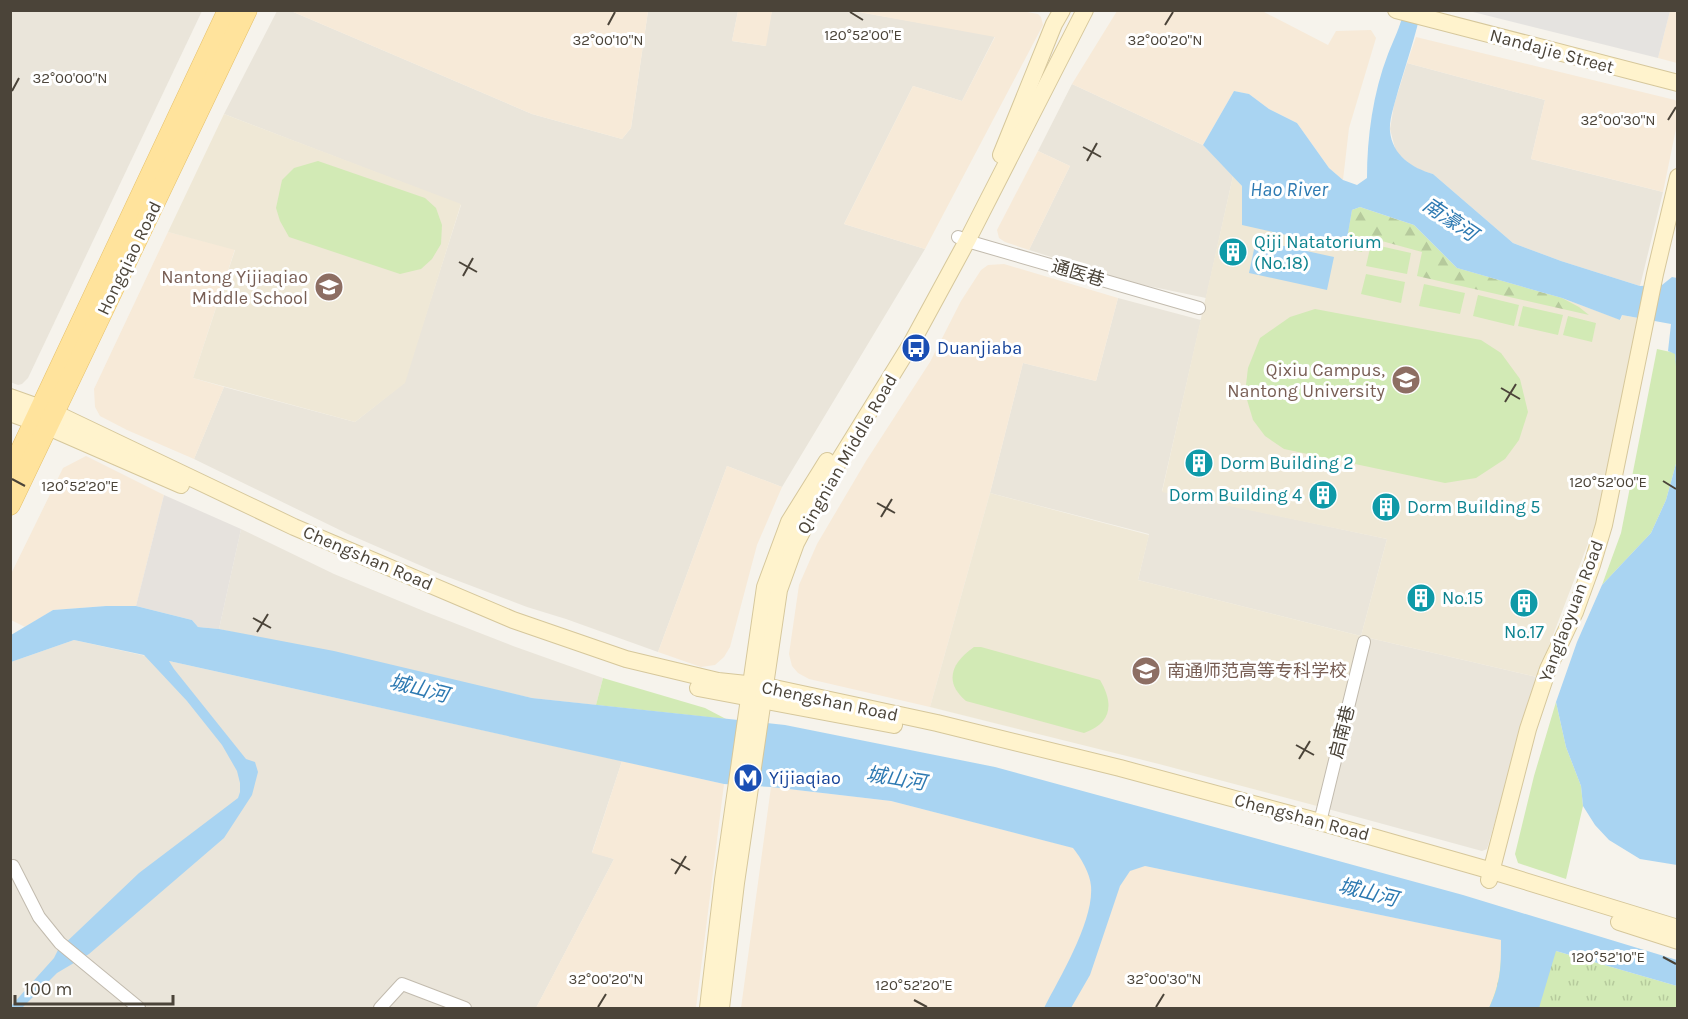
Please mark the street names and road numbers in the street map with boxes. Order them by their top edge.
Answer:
street label: Nandajie Street [1488,24,1617,78]
street label: Hongqiao Road [92,197,166,319]
street label: 通医巷 [1049,255,1107,291]
street label: Qingnian Middle Road [792,370,902,538]
street label: Chengshan Road [300,521,436,595]
street label: Yanglaoyuan Road [1534,537,1608,685]
street label: Chengshan Road [760,676,900,726]
street label: 启南巷 [1325,703,1359,761]
street label: Chengshan Road [1232,788,1372,846]

